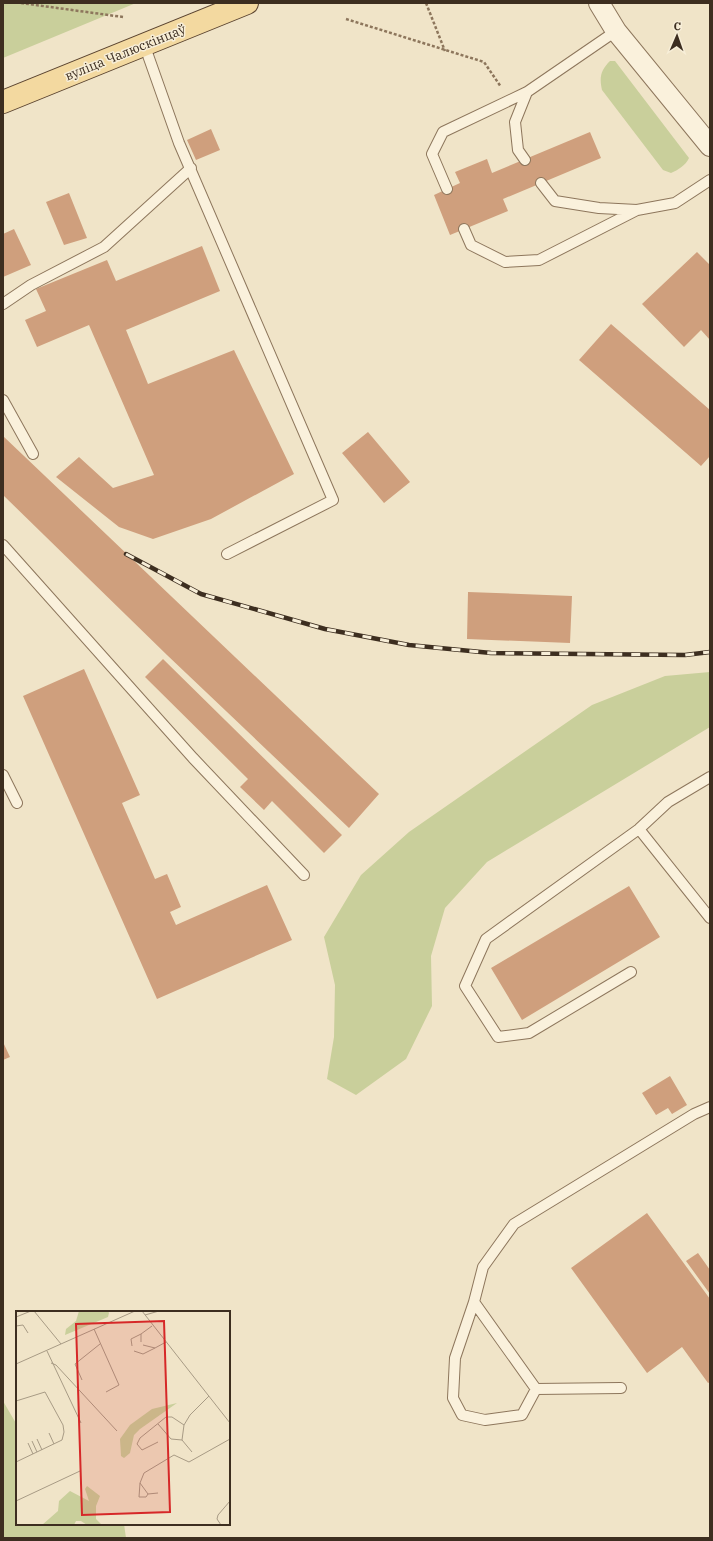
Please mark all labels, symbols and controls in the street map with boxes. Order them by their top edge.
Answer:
north arrow [657,16,697,56]
text: С [673,19,681,33]
street label: вуліца Чалюскінцаў [62,20,188,84]
inset map [16,1311,230,1525]

